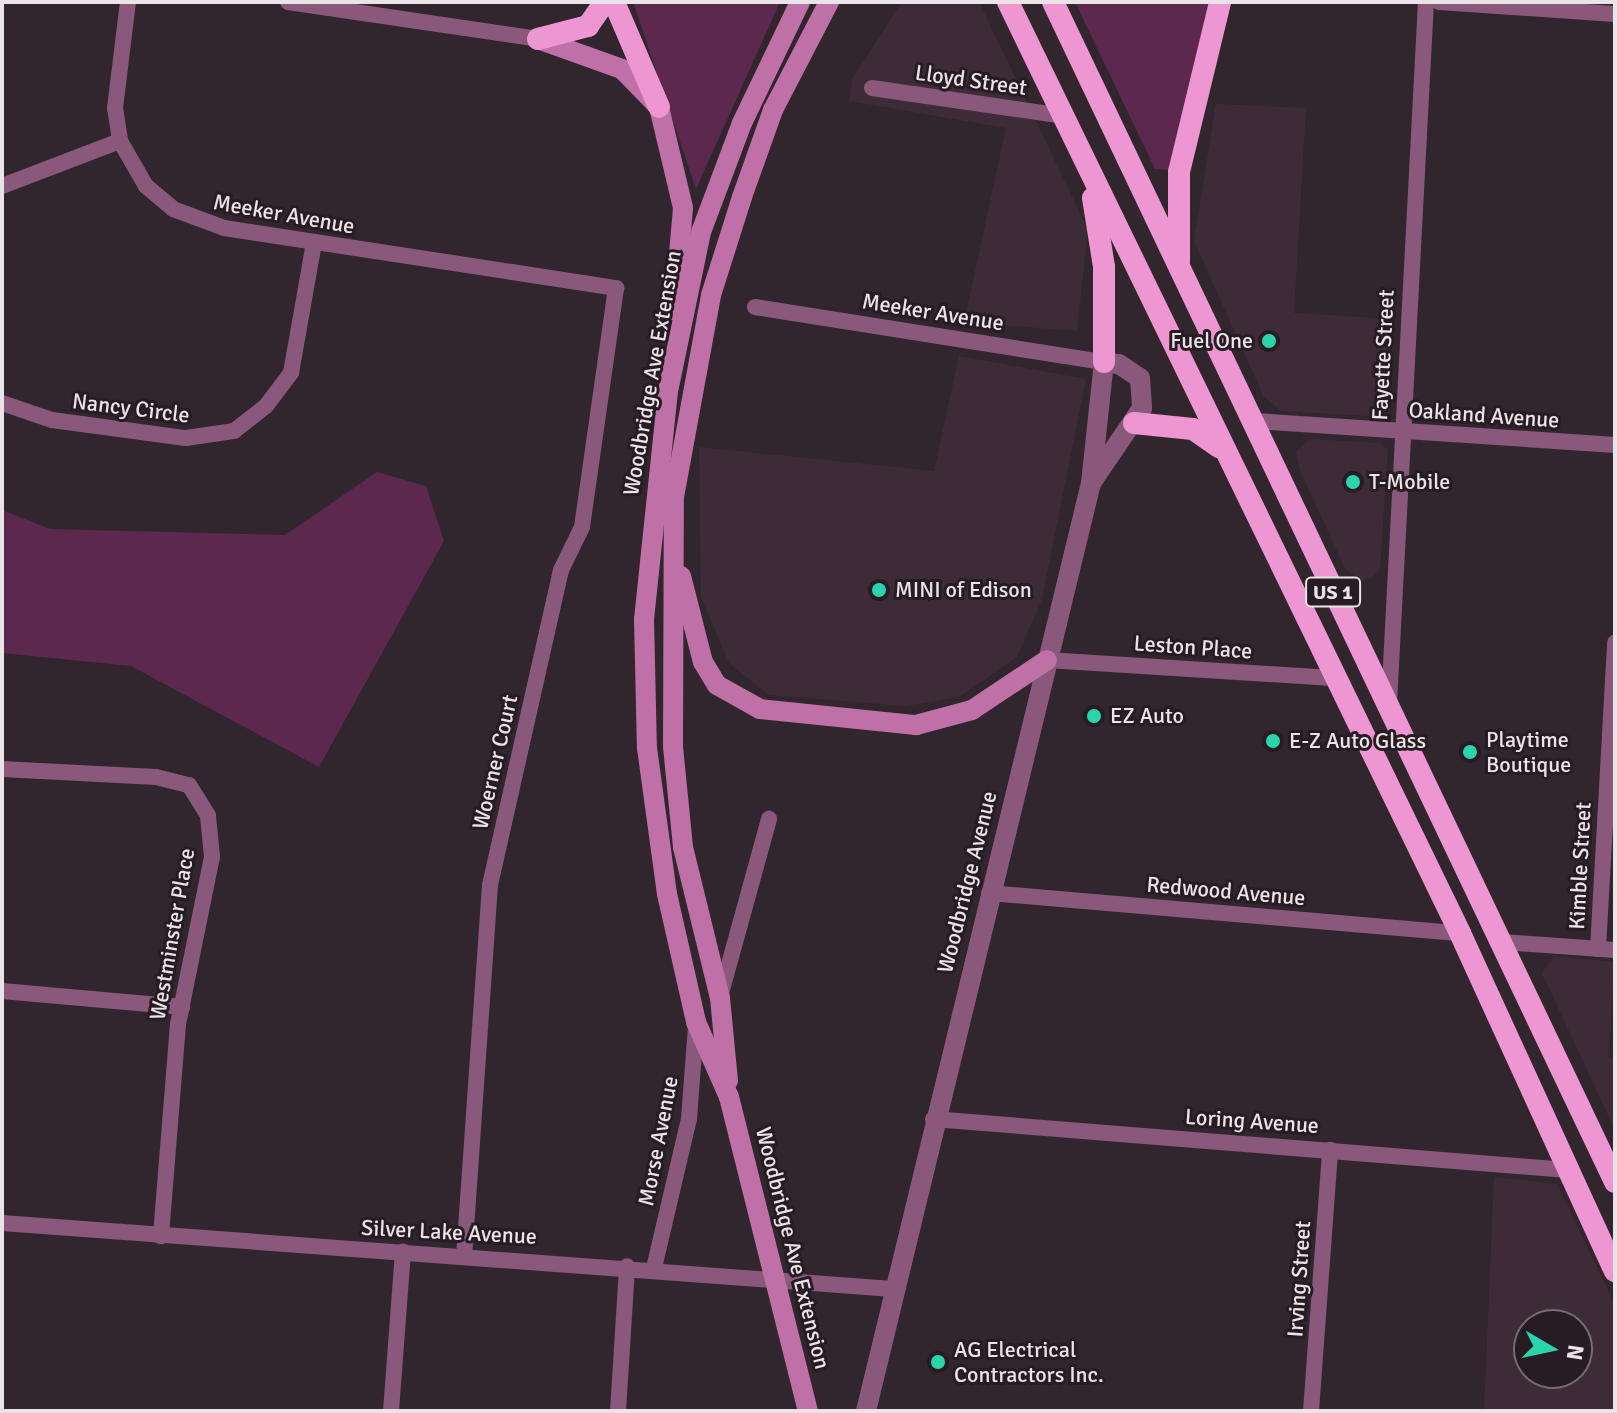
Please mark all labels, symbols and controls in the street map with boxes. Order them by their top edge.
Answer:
street label: Lloyd Street [913,59,1029,101]
street label: Meeker Avenue [211,189,357,239]
street label: Woodbridge Ave Extension [617,248,687,498]
street label: Meeker Avenue [860,288,1006,336]
street label: Fayette Street [1366,289,1400,421]
place label: Fuel One [1170,328,1253,354]
marker: Fuel One [1260,332,1278,350]
street label: Nancy Circle [71,388,191,428]
street label: Oakland Avenue [1408,397,1560,433]
place label: T-Mobile [1369,469,1450,495]
marker: T-Mobile [1344,473,1362,491]
road number: US 1 [1305,576,1361,608]
place label: MINI of Edison [895,577,1032,603]
marker: MINI of Edison [870,581,888,599]
street label: Leston Place [1133,630,1253,664]
street label: Woerner Court [467,692,523,832]
place label: EZ Auto [1110,703,1184,729]
marker: EZ Auto [1085,707,1103,725]
place label: Playtime Boutique [1486,726,1571,778]
place label: E-Z Auto Glass [1289,728,1426,754]
marker: E-Z Auto Glass [1264,732,1282,750]
marker: Playtime Boutique [1461,743,1479,761]
street label: Woodbridge Avenue [932,788,1002,976]
street label: Kimble Street [1563,802,1597,930]
street label: Westminster Place [144,846,200,1022]
street label: Redwood Avenue [1145,871,1307,911]
street label: Morse Avenue [632,1074,684,1208]
street label: Loring Avenue [1184,1103,1320,1139]
street label: Woodbridge Ave Extension [750,1124,836,1372]
street label: Silver Lake Avenue [361,1214,537,1250]
street label: Irving Street [1282,1220,1316,1338]
north arrow [1513,1309,1593,1389]
place label: AG Electrical Contractors Inc. [954,1336,1104,1388]
text: N [1561,1343,1590,1362]
marker: AG Electrical Contractors Inc. [929,1353,947,1371]

